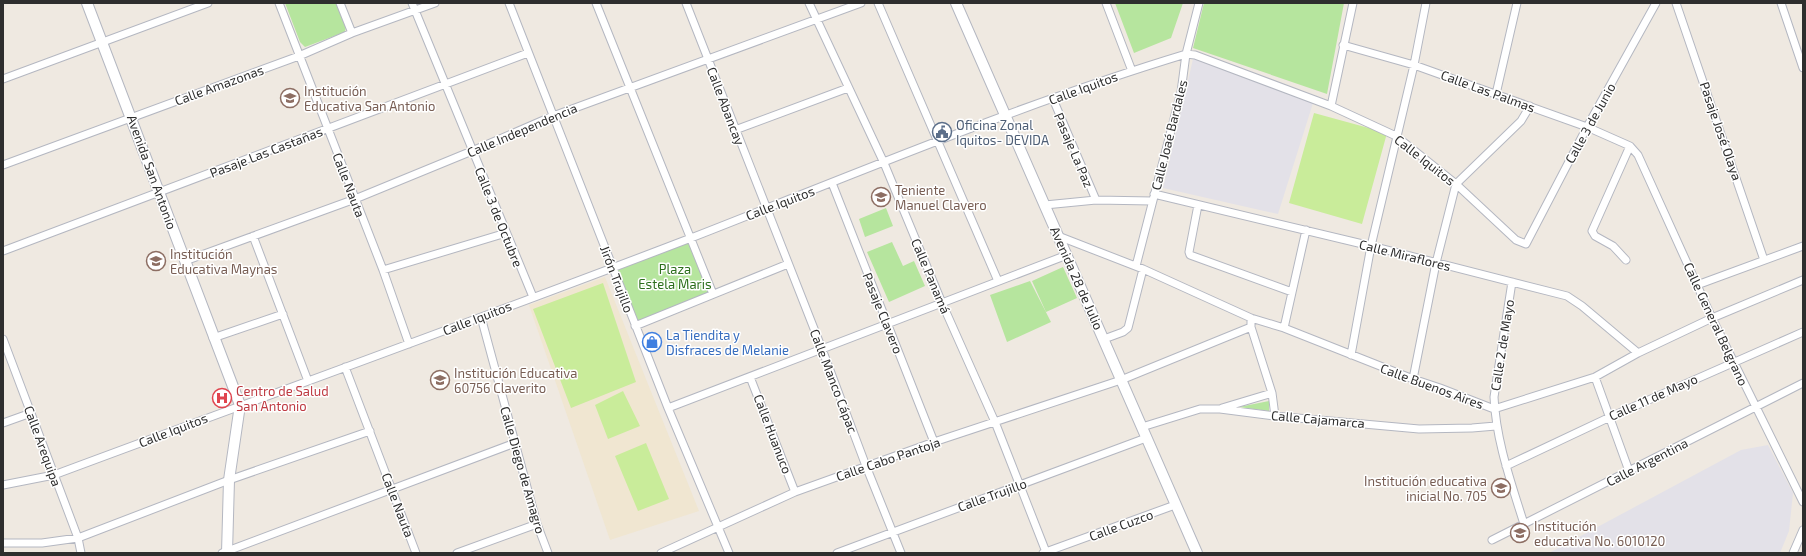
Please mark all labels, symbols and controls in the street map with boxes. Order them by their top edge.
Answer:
street label: Calle Amazonas [172,61,266,109]
street label: Calle Abancay [704,65,748,147]
street label: Calle Las Palmas [1439,67,1537,115]
street label: Calle Iquitos [1046,68,1120,108]
street label: Calle Joaé Bardales [1148,78,1190,192]
street label: Calle 3 de Junio [1561,80,1619,166]
street label: Pasaje José Olaya [1697,80,1745,182]
place label: Institución Educativa San Antonio [304,83,435,114]
school or university icon: Institución Educativa San Antonio [279,87,301,109]
street label: Calle Independencia [464,100,580,160]
street label: Pasaje La Paz [1051,110,1097,190]
street label: Avenida San Antonio [124,113,180,231]
place label: Oficina Zonal Iquitos- DEVIDA [956,117,1049,148]
public building icon: Oficina Zonal Iquitos- DEVIDA [931,121,953,143]
street label: Pasaje Las Castañas [207,123,325,181]
street label: Calle Iquitos [1391,131,1459,189]
street label: Calle Nauta [329,150,369,220]
street label: Calle 3 de Octubre [472,165,526,269]
place label: Teniente Manuel Clavero [895,182,987,213]
street label: Calle Iquitos [743,183,817,223]
school or university icon: Teniente Manuel Clavero [870,186,892,208]
street label: Avenida 28 de Julio [1047,224,1107,332]
street label: Calle Panamá [908,236,954,316]
street label: Calle Miraflores [1358,236,1452,274]
street label: Jirón Trujillo [597,243,637,315]
place label: Institución Educativa Maynas [170,246,277,277]
school or university icon: Institución Educativa Maynas [145,250,167,272]
street label: Calle General Belgrano [1680,260,1752,388]
park label: Plaza Estela Maris [638,261,712,292]
street label: Pasaje Clavero [859,270,907,356]
street label: Calle Iquitos [440,298,514,338]
street label: Calle 2 de Mayo [1487,298,1517,392]
place label: La Tiendita y Disfraces de Melanie [666,327,789,358]
street label: Calle Manco Cápac [807,327,861,435]
shop icon: La Tiendita y Disfraces de Melanie [641,331,663,353]
street label: Calle Buenos Aires [1378,360,1486,412]
place label: Institución Educativa 60756 Claverito [454,365,577,396]
school or university icon: Institución Educativa 60756 Claverito [429,369,451,391]
street label: Calle 11 de Mayo [1606,370,1700,424]
place label: Centro de Salud San Antonio [236,383,329,414]
hospital icon: Centro de Salud San Antonio [211,387,233,409]
street label: Calle Huanuco [750,392,796,476]
street label: Calle Arequipa [21,403,65,489]
street label: Calle Diego de Amagro [497,404,549,536]
street label: Calle Cajamarca [1270,407,1366,431]
street label: Calle Iquitos [136,410,210,450]
street label: Calle Cabo Pantoja [834,434,942,484]
street label: Calle Argentina [1603,435,1691,489]
street label: Calle Nauta [378,470,418,540]
place label: Institución educativa inicial No. 705 [1364,473,1487,504]
street label: Calle Trujillo [955,475,1029,515]
school or university icon: Institución educativa inicial No. 705 [1490,477,1512,499]
street label: Calle Cuzco [1087,506,1155,544]
place label: Institución educativa No. 6010120 [1534,518,1665,549]
school or university icon: Institución educativa No. 6010120 [1509,522,1531,544]

